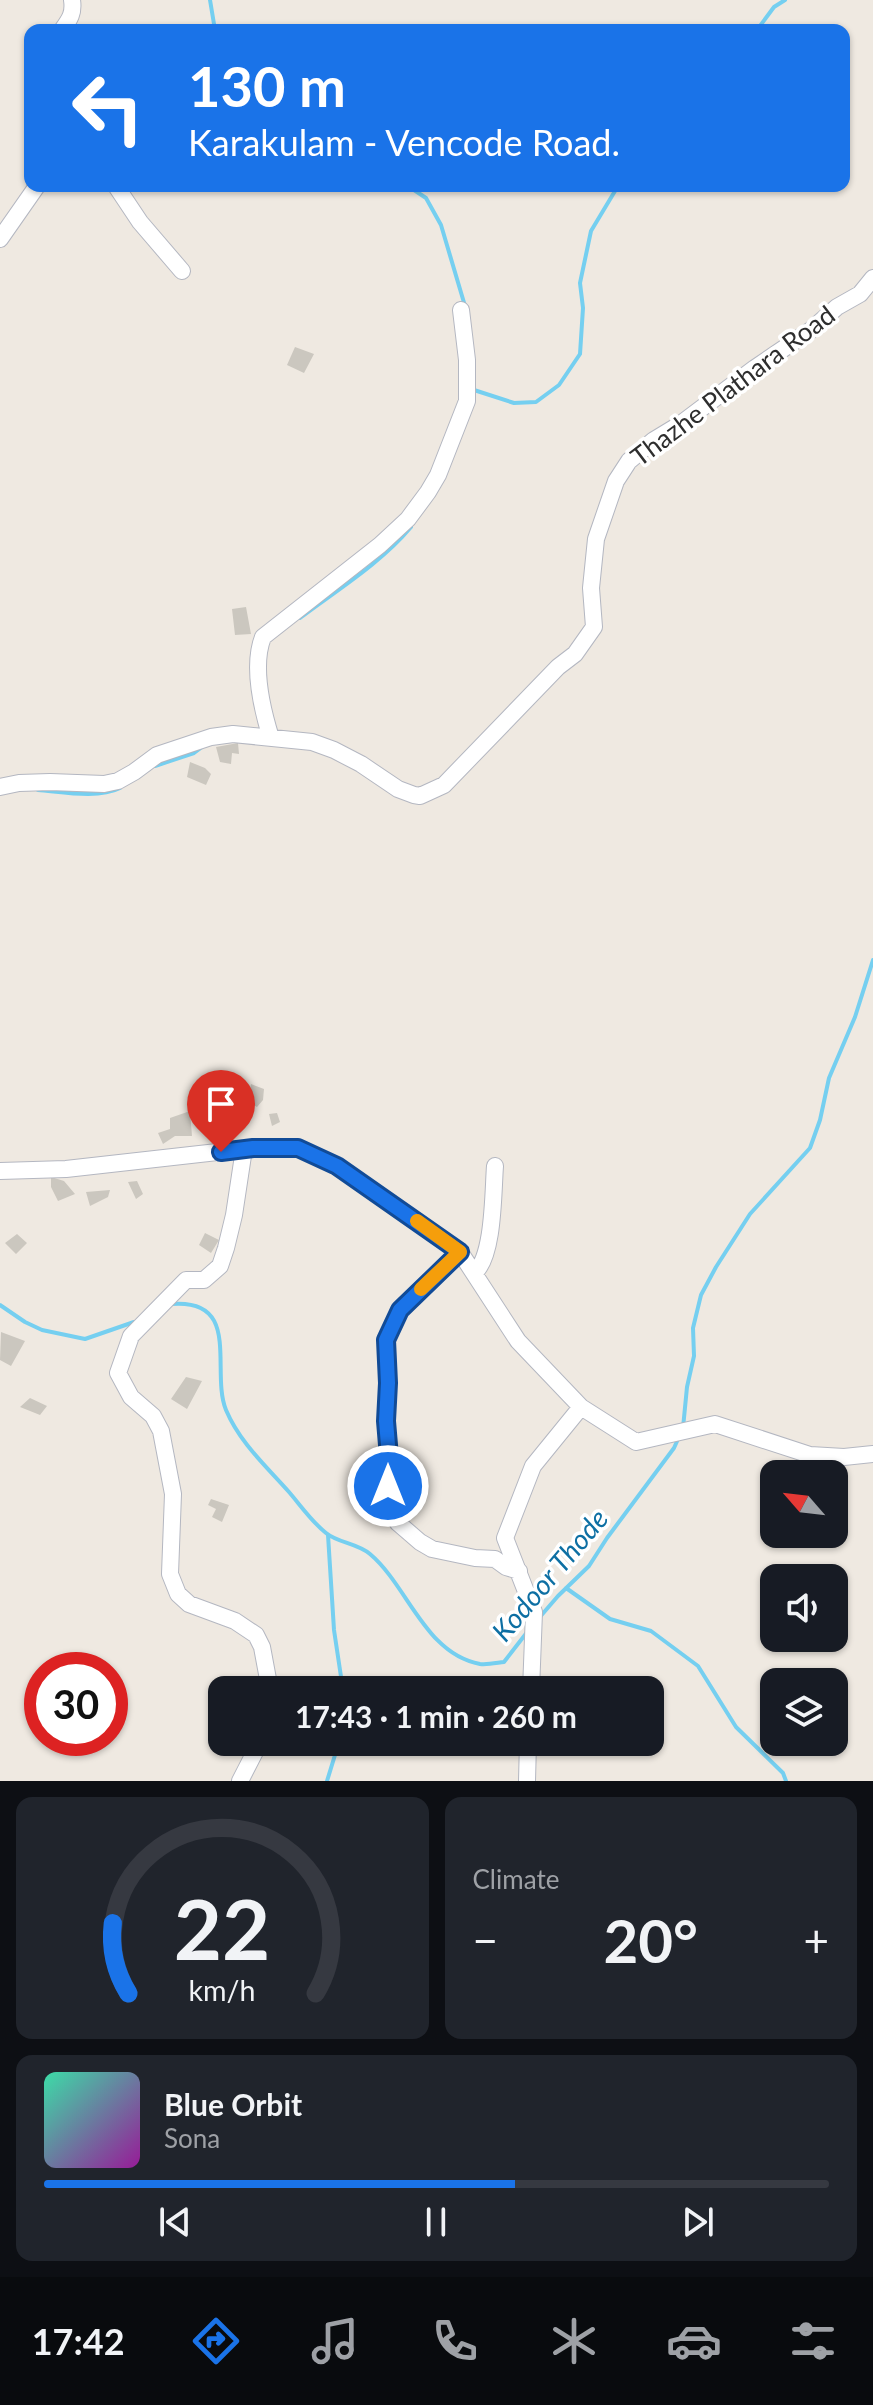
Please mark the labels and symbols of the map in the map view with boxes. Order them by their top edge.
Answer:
street label: Thazhe Plathara Road [624,298,841,472]
pin [187,1070,255,1152]
position arrow [346,1444,430,1528]
north arrow [760,1460,848,1548]
water label: Kodoor Thode [484,1501,614,1647]
speed limit sign: 30 [24,1652,128,1756]

